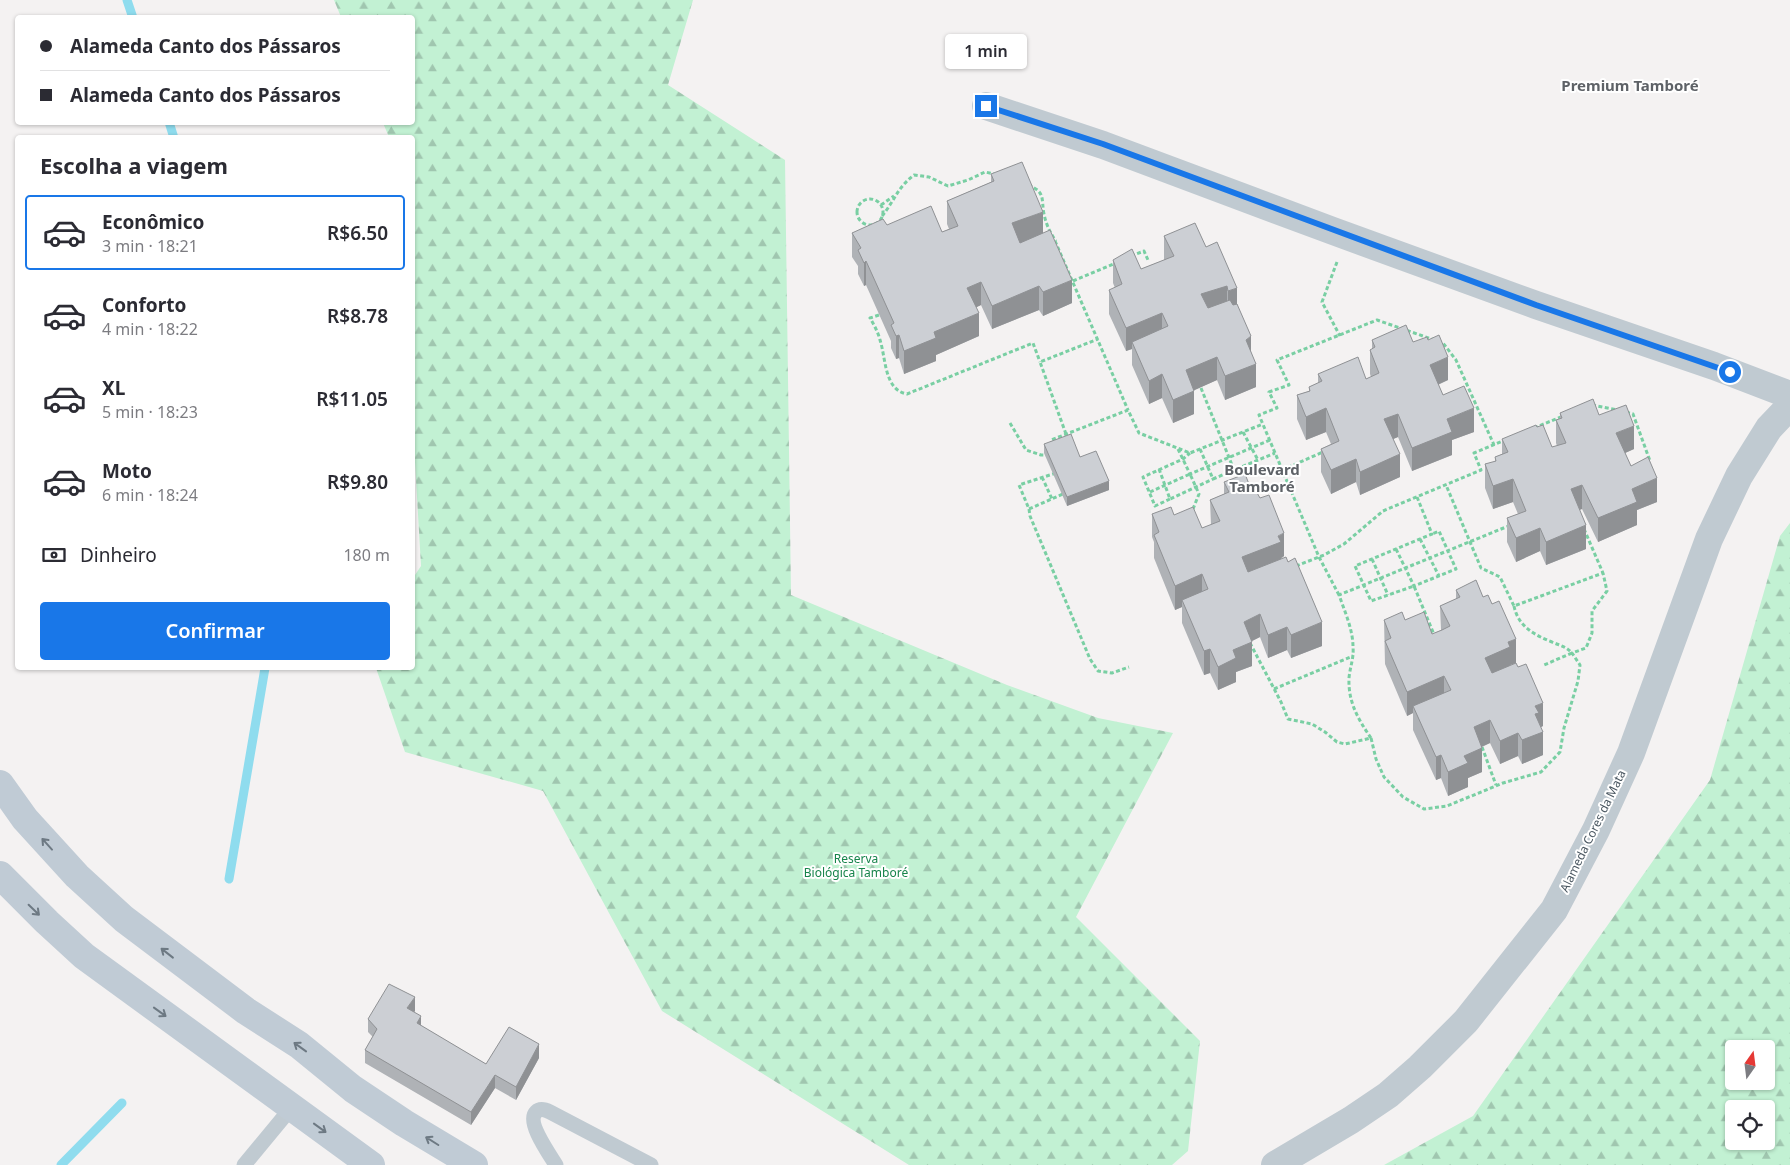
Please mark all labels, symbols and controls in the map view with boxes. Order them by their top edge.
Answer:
text: Alameda Canto dos Pássaros [70,33,341,59]
callout: 1 min [945,34,1027,68]
text: 1 min [964,40,1008,62]
district label: Premium Tamboré [1561,75,1699,95]
text: Alameda Canto dos Pássaros [70,82,341,108]
route end [975,95,997,117]
text: Escolha a viagem [40,150,228,180]
text: Econômico [102,209,204,235]
icon: car [42,210,87,255]
text: R$6.50 [327,220,388,246]
text: 3 min · 18:21 [102,235,198,257]
text: Conforto [102,292,186,318]
icon: car [42,293,87,338]
text: R$8.78 [327,303,388,329]
text: 4 min · 18:22 [102,318,198,340]
route start [1719,361,1741,383]
text: XL [102,375,125,401]
icon: car [42,376,87,421]
text: R$11.05 [316,386,388,412]
text: 5 min · 18:23 [102,401,198,423]
text: Moto [102,458,152,484]
icon: car [42,459,87,504]
district label: Boulevard Tamboré [1224,459,1300,496]
text: R$9.80 [327,469,388,495]
text: 6 min · 18:24 [102,484,198,506]
icon: cash [40,541,68,569]
text: Dinheiro [80,542,157,568]
text: 180 m [343,544,390,566]
button: Confirmar [40,602,390,660]
street label: Alameda Cores da Mata [1556,767,1630,895]
one-way arrow [41,837,53,850]
park label: Reserva Biológica Tamboré [804,850,908,881]
one-way arrow [28,904,40,916]
one-way arrow [161,947,174,958]
one-way arrow [153,1007,167,1017]
north arrow [1725,1040,1775,1090]
map controls [1725,1040,1775,1150]
one-way arrow [294,1041,307,1052]
button: locate [1725,1100,1775,1150]
one-way arrow [313,1122,326,1133]
one-way arrow [425,1135,439,1146]

